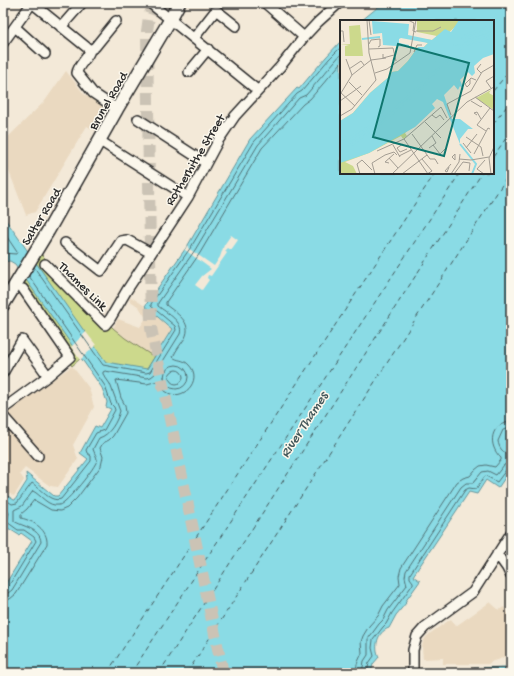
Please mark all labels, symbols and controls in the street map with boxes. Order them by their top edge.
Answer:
inset map [340,20,494,174]
street label: Brunel Road [86,68,132,134]
street label: Rotherhithe Street [163,111,230,209]
street label: Salter Road [19,185,66,249]
street label: Thames Link [54,259,111,315]
water label: River Thames [278,388,334,461]

